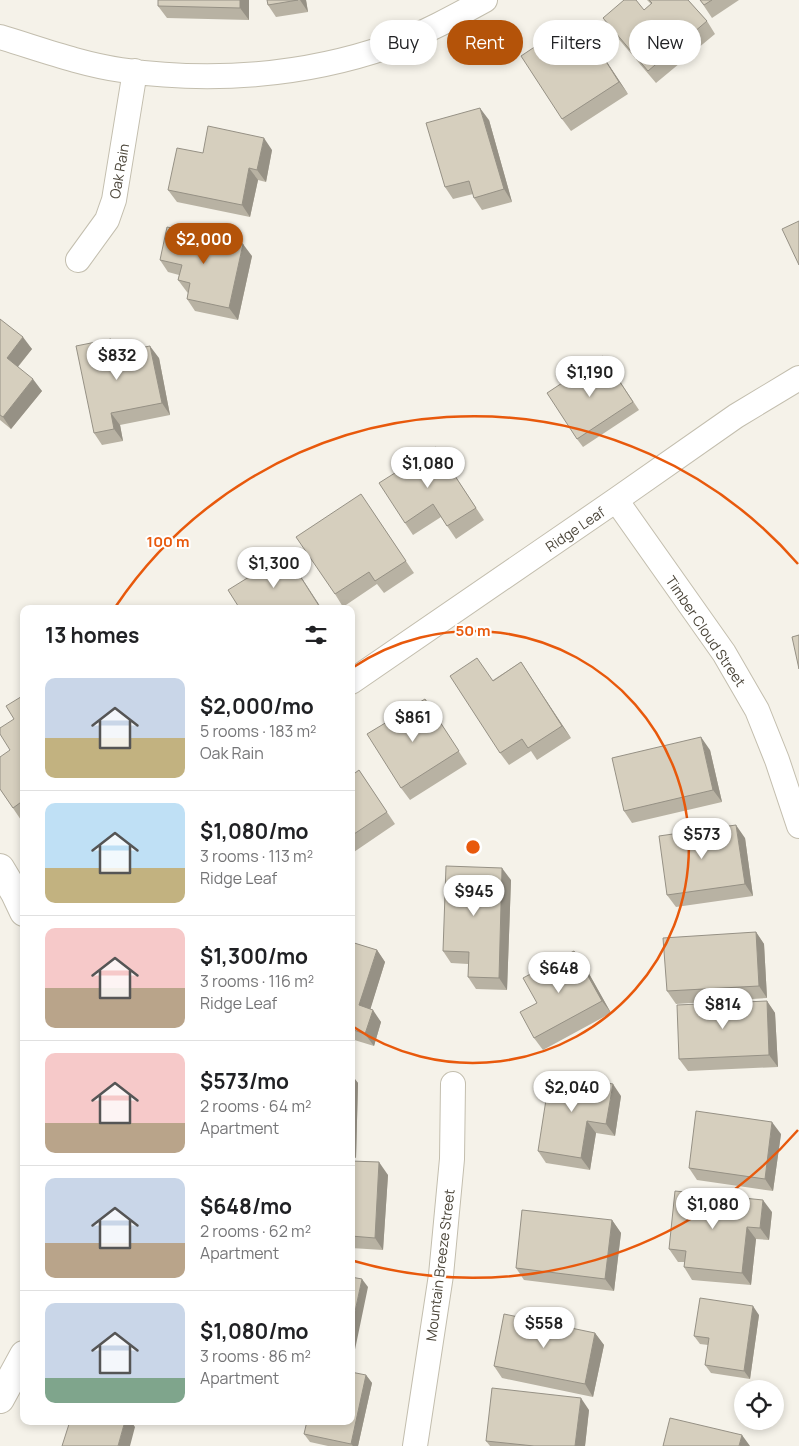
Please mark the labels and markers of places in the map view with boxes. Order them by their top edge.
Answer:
pin: $2,000 [163,222,245,265]
pin: $832 [87,338,147,381]
pin: $1,190 [549,356,631,398]
pin: $1,080 [387,446,469,489]
pin: $1,300 [233,546,315,589]
pin: $861 [383,700,443,743]
pin: $573 [672,818,732,860]
centre of rings [464,838,482,856]
pin: $945 [444,874,504,917]
pin: $648 [529,952,589,994]
pin: $814 [693,988,753,1030]
pin: $2,040 [531,1070,613,1113]
pin: $1,080 [672,1188,754,1230]
pin: $558 [514,1306,574,1349]

